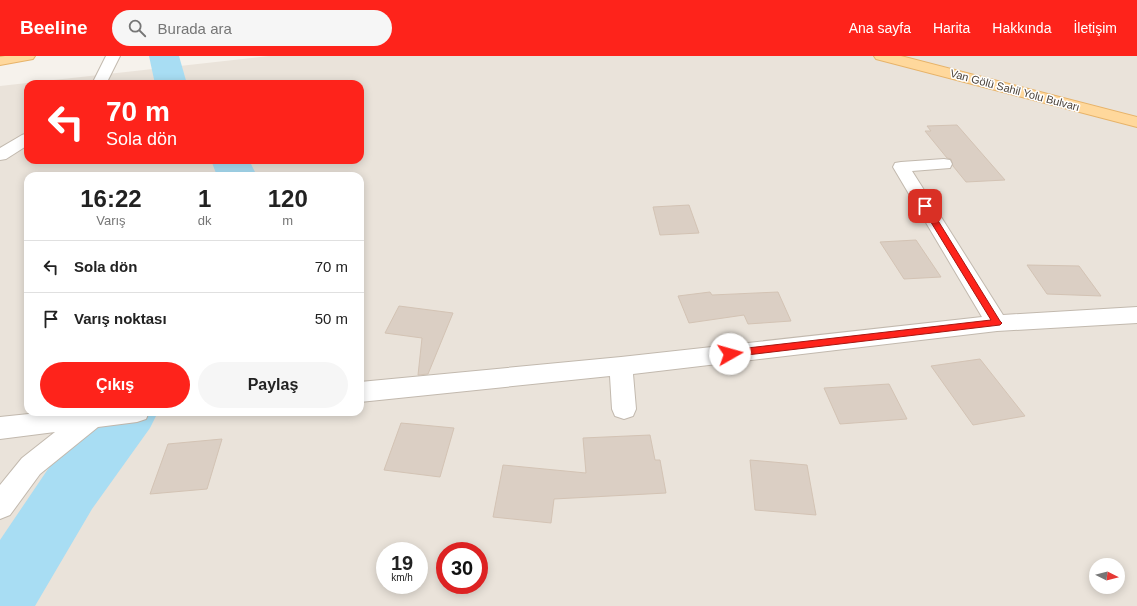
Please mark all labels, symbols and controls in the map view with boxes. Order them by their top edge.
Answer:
search box [112,10,392,46]
text: Beeline [20,17,88,38]
icon: search [126,17,148,39]
text: Burada ara [158,20,232,37]
text: Ana sayfa [849,20,911,36]
text: Harita [933,20,970,36]
text: Hakkında [992,20,1051,36]
text: İletişim [1073,20,1117,36]
street label: Van Gölü Sahil Yolu Bulvarı [949,67,1081,113]
icon: left [40,96,92,148]
text: 70 m [106,96,170,127]
text: Sola dön [106,129,177,149]
text: 16:22 [80,185,142,212]
text: 1 [198,185,211,212]
text: 120 [268,185,308,212]
pin [908,189,942,223]
icon: arrive [914,195,936,217]
text: Varış [96,213,126,228]
text: dk [198,213,212,228]
text: m [282,213,293,228]
icon: left [40,256,62,278]
text: Sola dön [74,258,137,275]
text: 70 m [315,258,348,275]
icon: arrive [40,308,62,330]
text: Varış noktası [74,310,167,327]
text: 50 m [315,310,348,327]
position arrow [709,333,751,375]
button: Çıkış [40,362,190,408]
button: Paylaş [198,362,348,408]
speed limit sign: 30 [436,542,488,594]
text: 19 [391,552,413,574]
north arrow [1089,558,1125,594]
map controls [1089,558,1125,594]
text: km/h [391,572,413,583]

